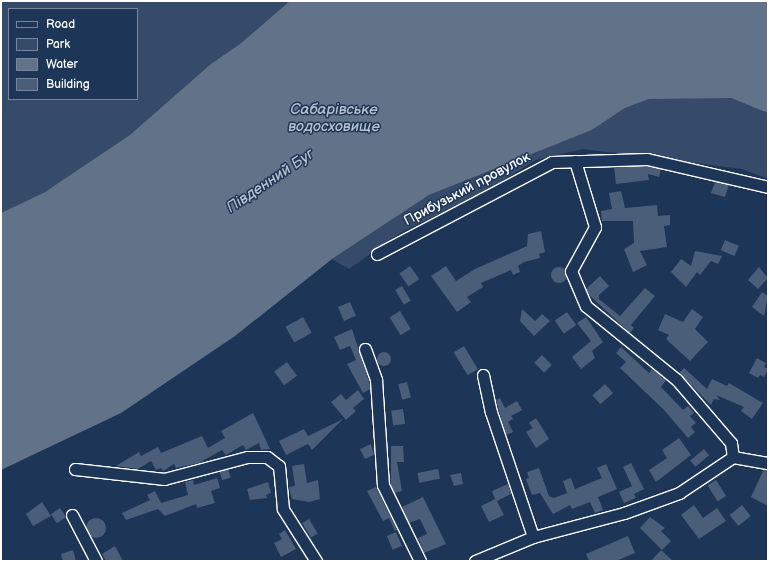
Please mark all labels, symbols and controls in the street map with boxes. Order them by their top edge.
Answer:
legend [8,8,138,100]
text: Road [46,17,75,32]
text: Park [46,37,70,52]
text: Water [46,57,78,72]
text: Building [46,77,90,92]
water label: Сабарівське водосховище [288,100,380,135]
water label: Південний Буг [223,145,317,217]
street label: Прибузький провулок [401,149,533,229]

